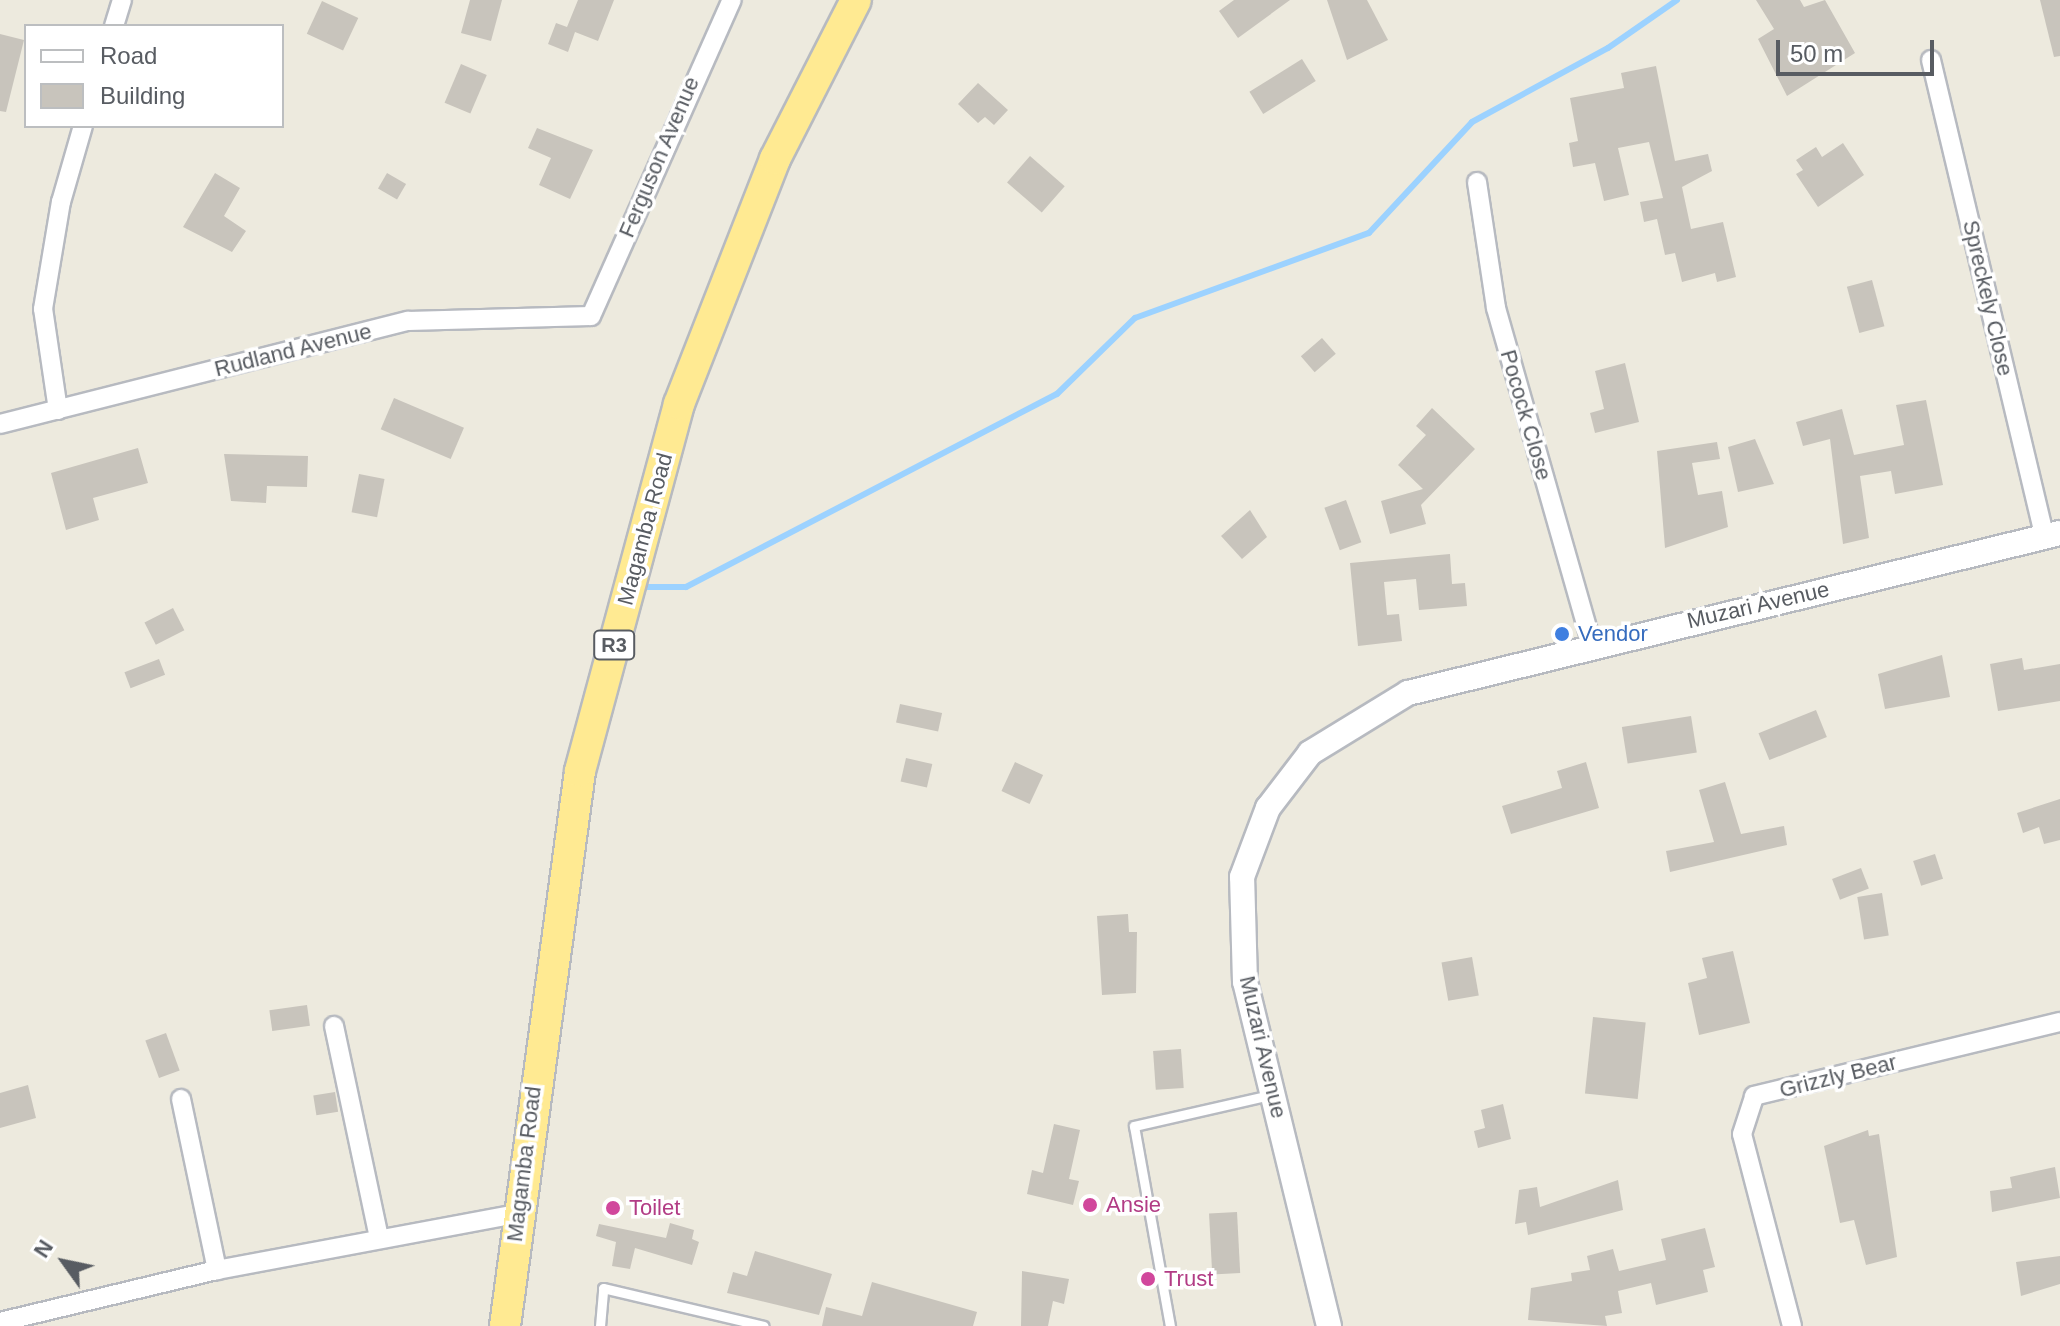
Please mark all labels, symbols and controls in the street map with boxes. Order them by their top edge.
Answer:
legend [24,24,284,128]
scale bar [1780,24,1938,74]
text: 50 m [1790,40,1843,67]
text: Road [100,42,157,69]
street label: Ferguson Avenue [613,72,705,242]
text: Building [100,82,185,109]
street label: Spreckely Close [1957,218,2019,378]
street label: Rudland Avenue [211,318,375,382]
street label: Pocock Close [1495,347,1557,483]
street label: Magamba Road [612,450,678,608]
street label: Muzari Avenue [1684,576,1832,634]
place label: Vendor [1578,621,1648,647]
marker: Vendor [1553,625,1571,643]
road number: R3 [592,629,636,661]
street label: Muzari Avenue [1234,973,1292,1121]
street label: Grizzly Bear [1777,1049,1899,1103]
street label: Magamba Road [501,1085,547,1243]
place label: Ansie [1106,1192,1161,1218]
place label: Toilet [629,1195,680,1221]
marker: Ansie [1081,1196,1099,1214]
marker: Toilet [604,1199,622,1217]
north arrow [24,1222,104,1302]
text: N [29,1235,58,1262]
place label: Trust [1164,1266,1213,1292]
marker: Trust [1139,1270,1157,1288]

